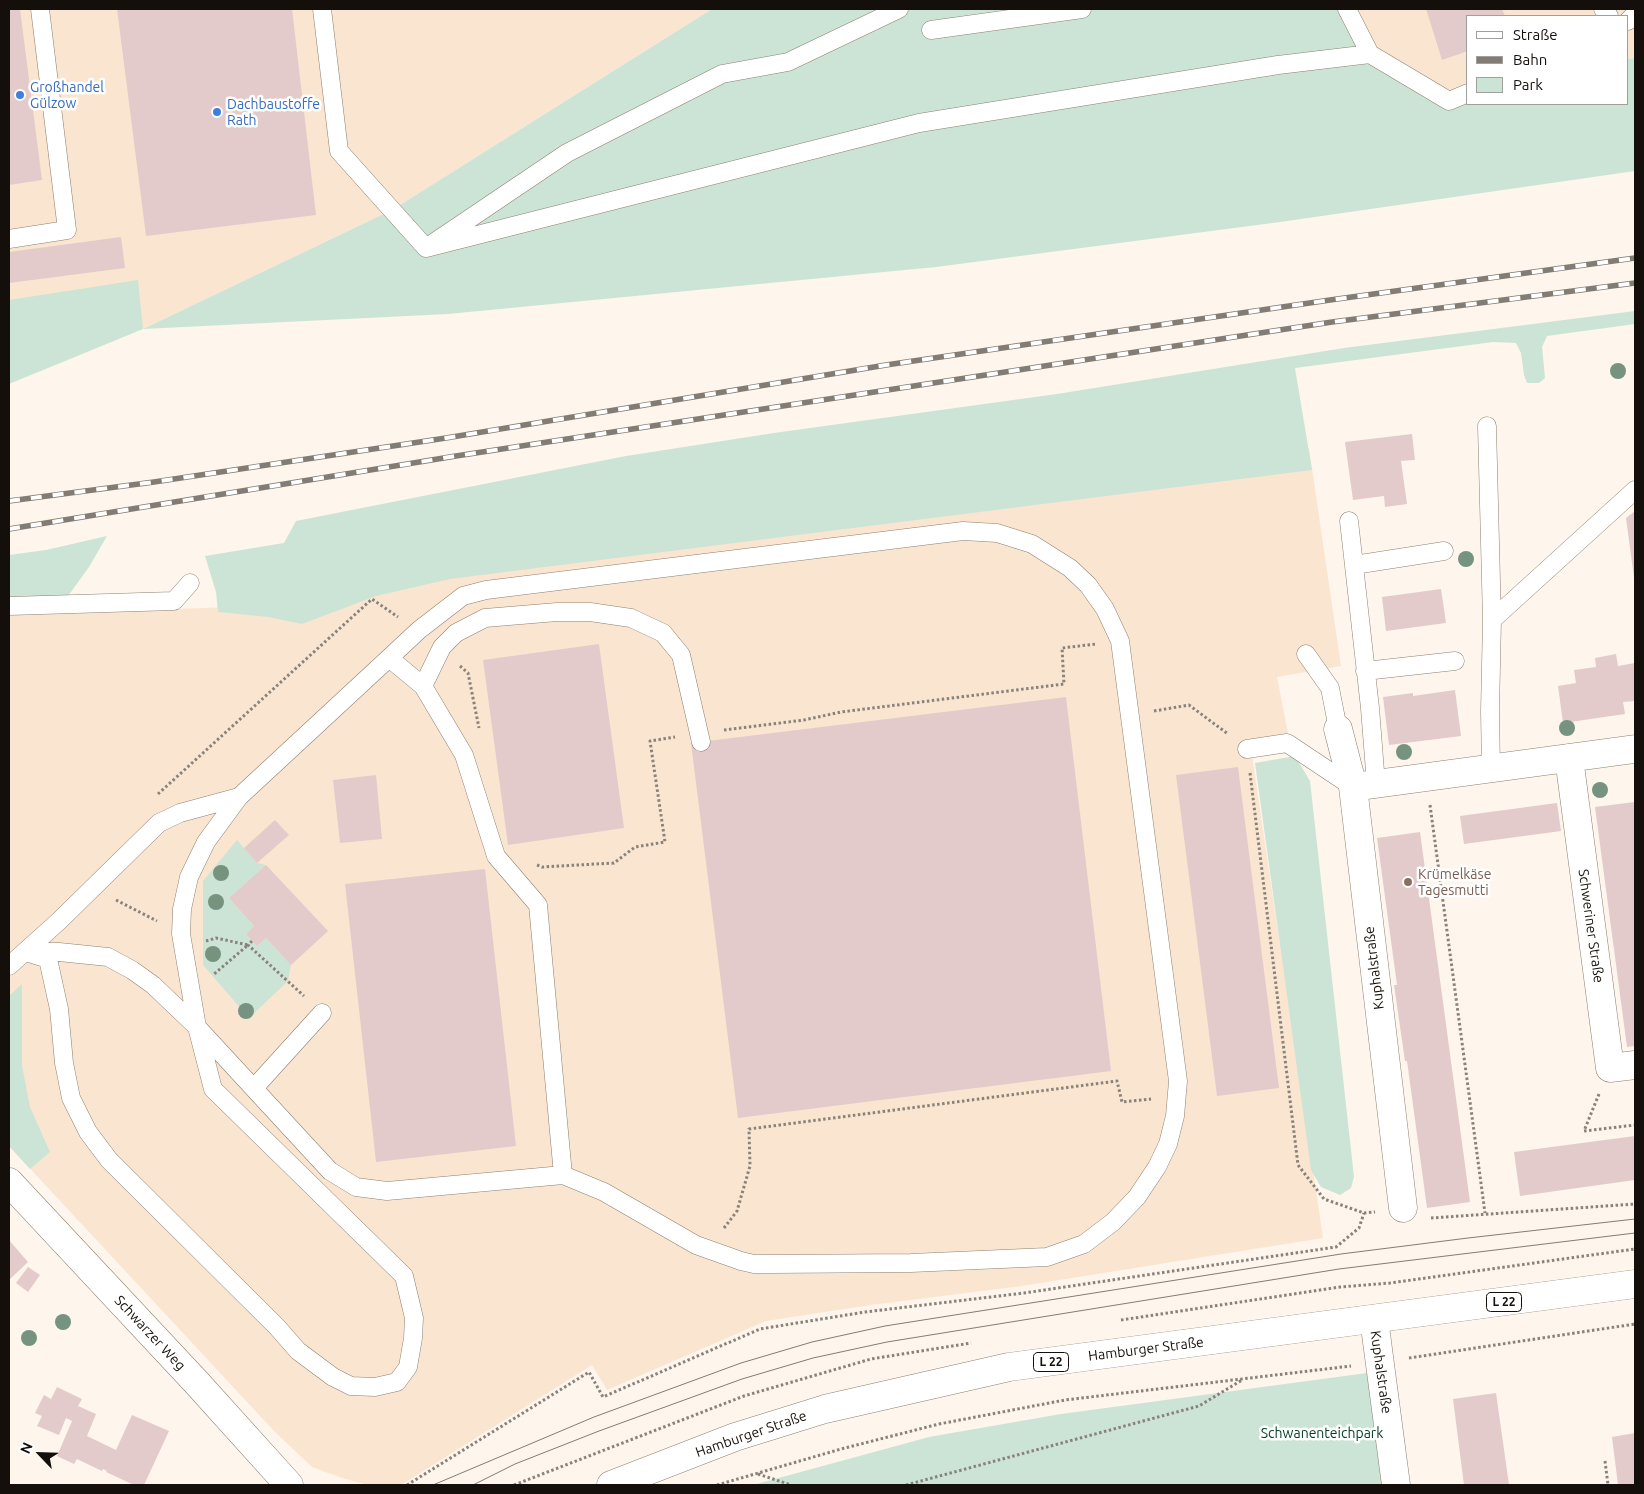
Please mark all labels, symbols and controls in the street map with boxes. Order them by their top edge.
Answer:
legend [1466,15,1629,105]
text: Straße [1513,26,1557,43]
text: Bahn [1513,51,1547,68]
text: Park [1513,76,1543,93]
place label: Großhandel Gülzow [30,79,104,111]
marker: Großhandel Gülzow [14,89,26,101]
place label: Dachbaustoffe Rath [227,96,320,128]
marker: Dachbaustoffe Rath [211,106,223,118]
place label: Krümelkäse Tagesmutti [1418,866,1491,899]
street label: Schweriner Straße [1575,868,1607,984]
marker: Krümelkäse Tagesmutti [1402,876,1414,888]
street label: Kuphalstraße [1361,925,1387,1011]
street label: Schwarzer Weg [111,1292,189,1374]
road number: L 22 [1486,1292,1522,1311]
street label: Kuphalstraße [1367,1329,1395,1415]
street label: Hamburger Straße [1087,1334,1205,1364]
road number: L 22 [1034,1352,1068,1371]
street label: Hamburger Straße [693,1407,809,1461]
park label: Schwanenteichpark [1261,1425,1383,1441]
north arrow [15,1429,65,1479]
text: N [17,1440,36,1456]

